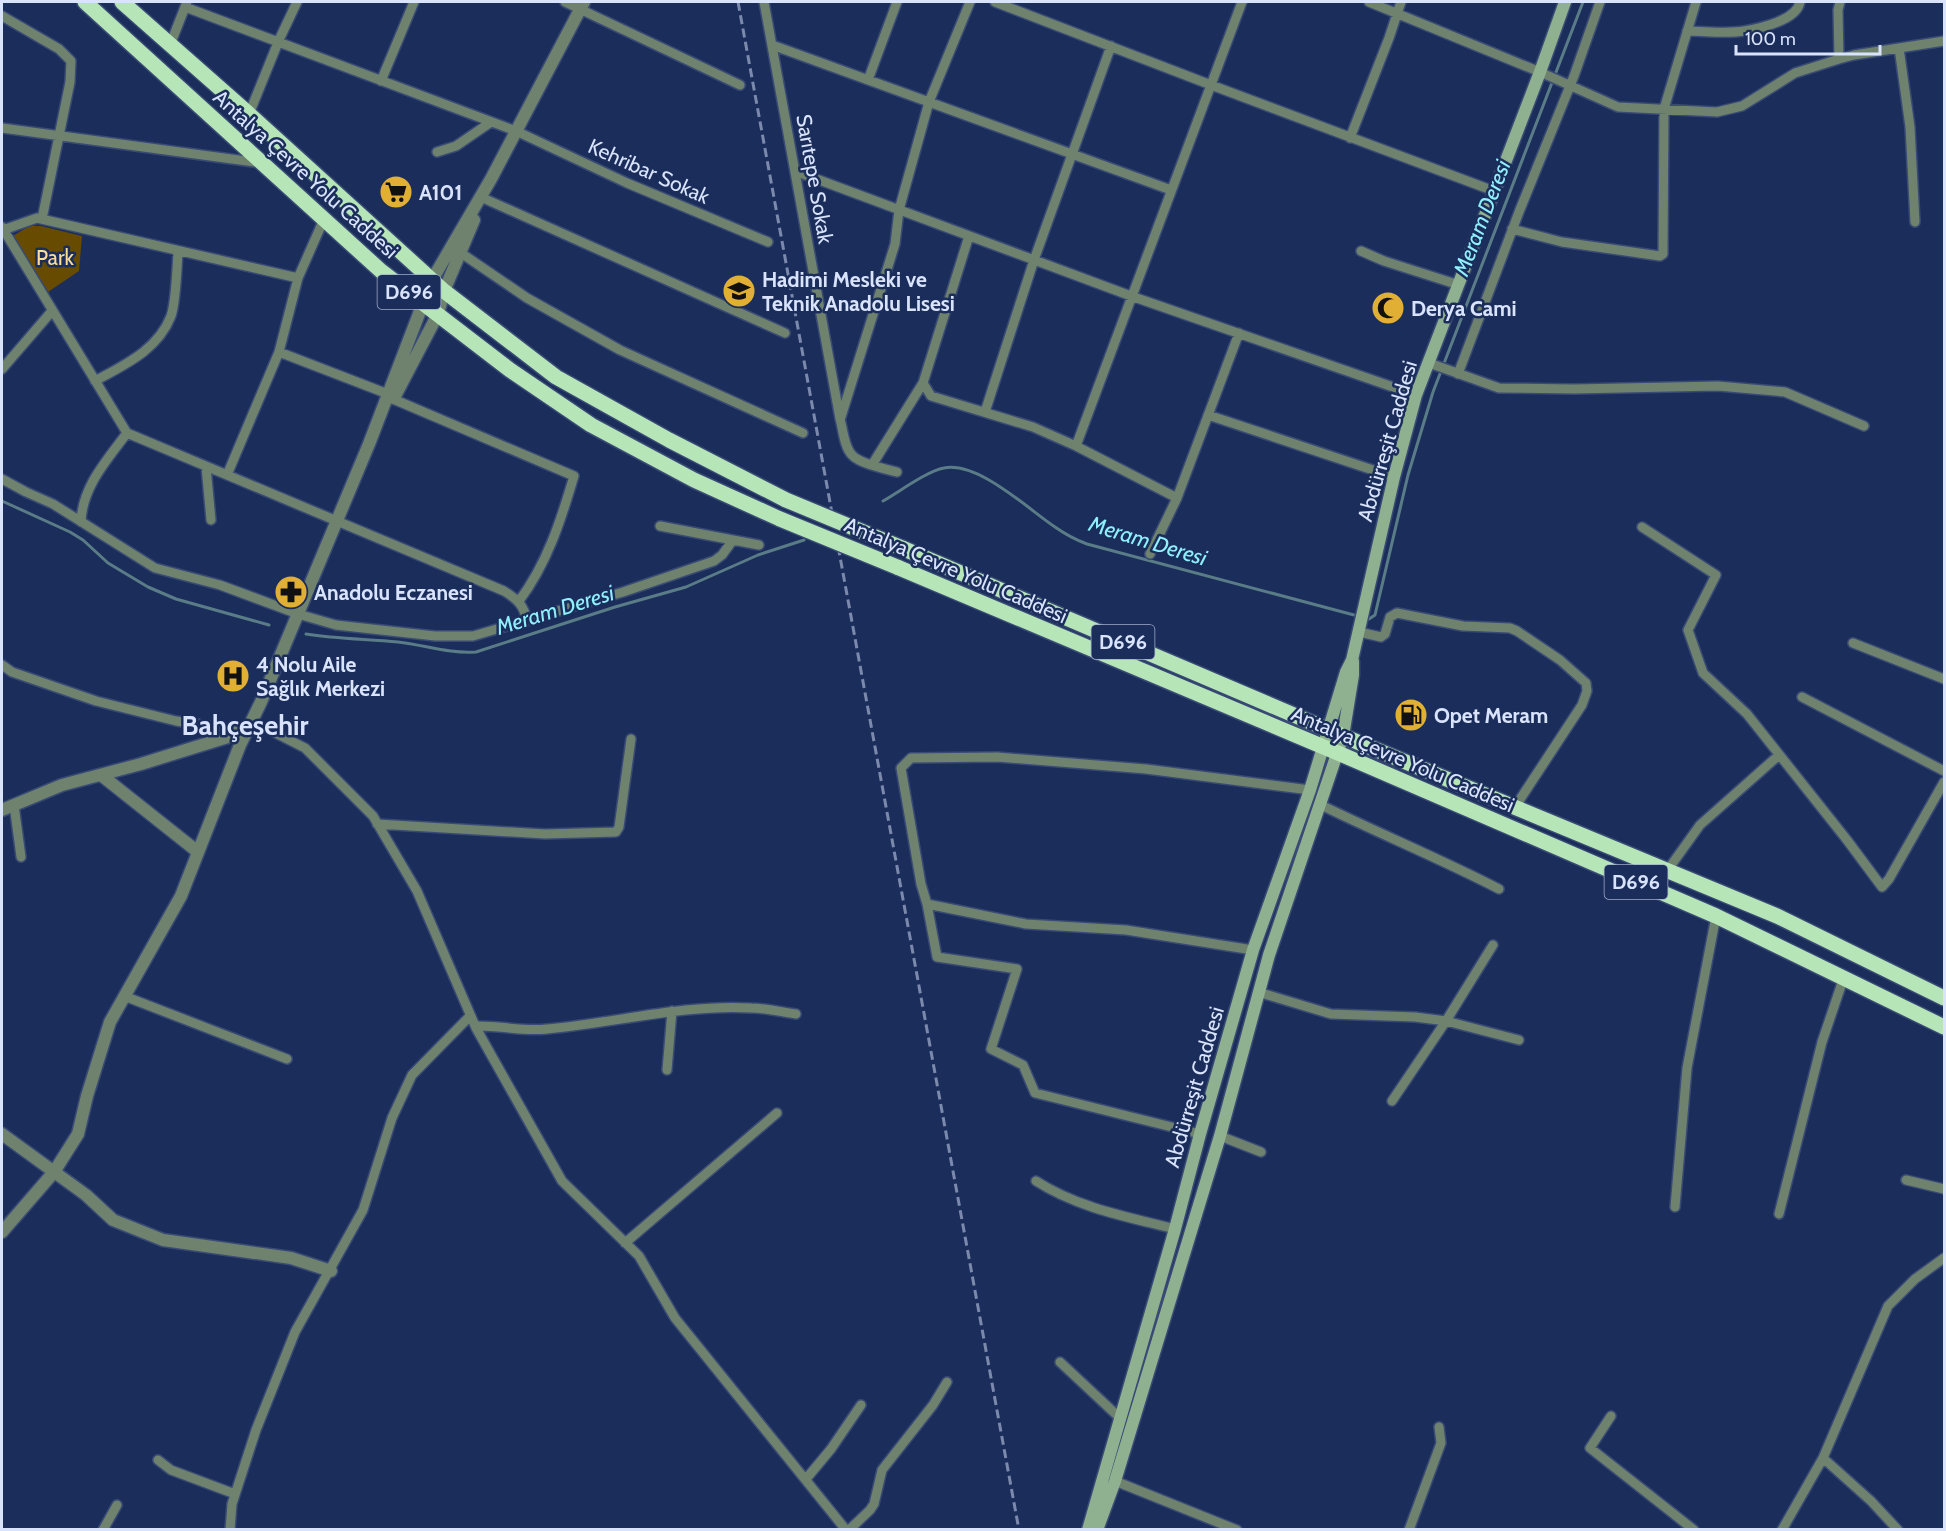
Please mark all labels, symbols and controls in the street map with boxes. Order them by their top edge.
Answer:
scale bar [1736,18,1880,56]
text: 100 m [1745,28,1796,50]
street label: Antalya Çevre Yolu Caddesi [209,84,403,264]
street label: Sarıtepe Sokak [791,112,839,246]
street label: Kehribar Sokak [584,133,714,209]
water label: Meram Deresi [1447,156,1517,281]
supermarket icon: A101 [378,174,414,210]
place label: A101 [419,180,462,205]
park label: Park [36,245,75,270]
place label: Hadimi Mesleki ve Teknik Anadolu Lisesi [762,267,955,316]
school or university icon: Hadimi Mesleki ve Teknik Anadolu Lisesi [721,273,757,309]
road number: D696 [378,275,440,309]
mosque icon: Derya Cami [1370,290,1406,326]
place label: Derya Cami [1411,296,1517,321]
street label: Abdürreşit Caddesi [1352,358,1422,524]
water label: Meram Deresi [1085,510,1210,572]
street label: Antalya Çevre Yolu Caddesi [841,512,1071,628]
pharmacy icon: Anadolu Eczanesi [273,574,309,610]
water label: Meram Deresi [492,579,617,641]
place label: Anadolu Eczanesi [314,580,473,605]
road number: D696 [1092,625,1154,659]
place label: 4 Nolu Aile Sağlık Merkezi [256,652,385,701]
hospital icon: 4 Nolu Aile Sağlık Merkezi [215,658,251,694]
fuel station icon: Opet Meram [1393,697,1429,733]
street label: Antalya Çevre Yolu Caddesi [1288,701,1518,817]
place label: Opet Meram [1434,703,1548,728]
district label: Bahçeşehir [182,709,309,742]
road number: D696 [1604,865,1668,899]
street label: Abdürreşit Caddesi [1159,1004,1229,1170]

